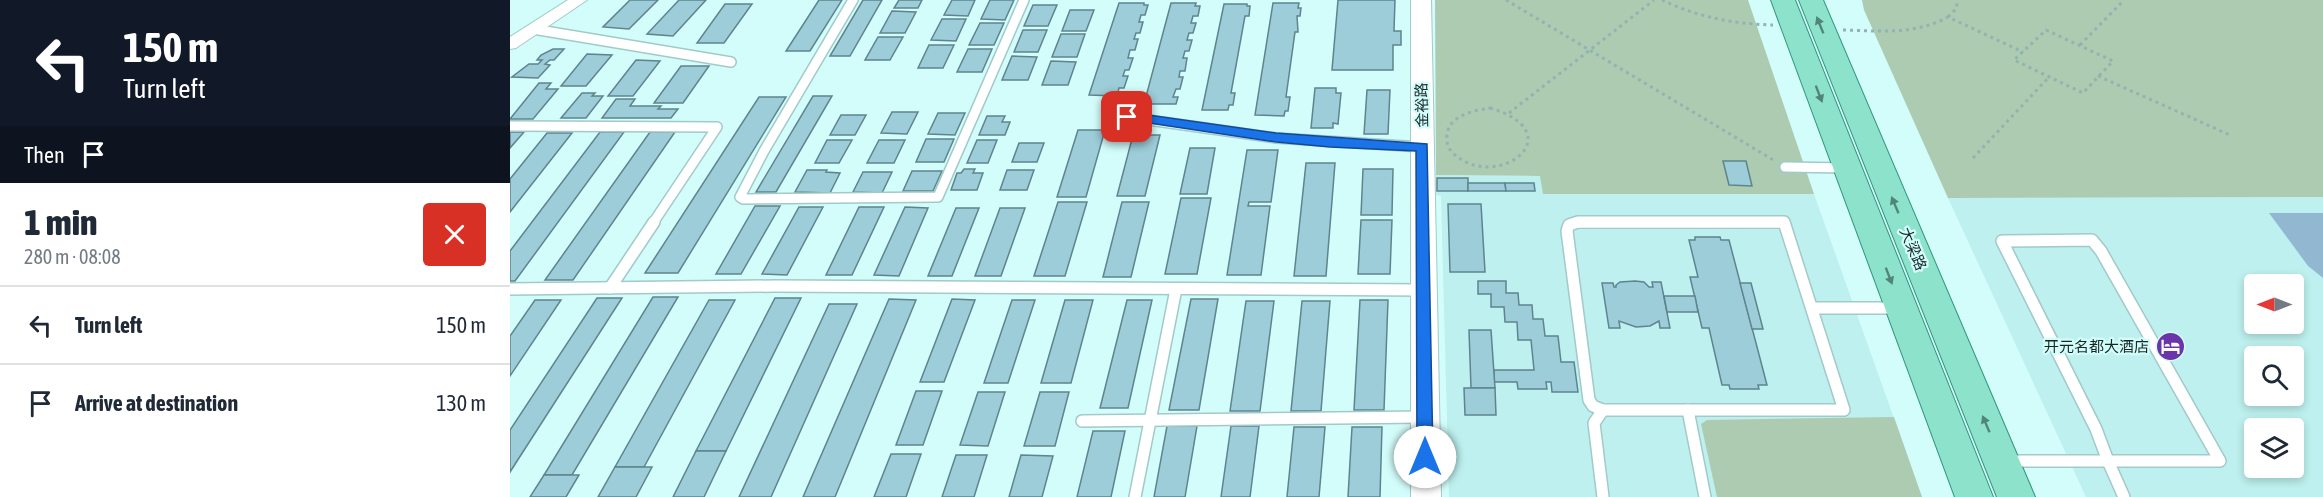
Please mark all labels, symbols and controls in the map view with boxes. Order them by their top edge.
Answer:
one-way arrow [1815,15,1825,33]
text: 150 m [123,23,218,71]
icon: left [24,24,102,102]
text: Turn left [123,73,206,104]
street label: 金裕路 [1413,82,1430,128]
one-way arrow [1815,85,1824,103]
pin [1101,91,1152,142]
icon: arrive [1110,100,1143,133]
icon: arrive [77,138,110,171]
text: Then [24,142,65,168]
one-way arrow [1890,196,1899,214]
text: 1 min [24,201,98,243]
button: close [423,203,486,266]
street label: 大梁路 [1897,225,1930,273]
text: 280 m · 08:08 [24,245,121,268]
one-way arrow [1884,267,1894,285]
north arrow [2244,274,2304,334]
map controls [2244,274,2304,478]
icon: left [24,309,57,342]
text: Turn left [75,312,142,338]
text: 150 m [436,312,486,338]
hotel icon: 开元名都大酒店 [2154,331,2186,363]
place label: 开元名都大酒店 [2044,338,2149,355]
button: search [2244,346,2304,406]
icon: arrive [24,387,57,420]
text: Arrive at destination [75,390,238,416]
text: 130 m [436,390,486,416]
one-way arrow [1981,414,1991,432]
button: layers [2244,418,2304,478]
position arrow [1393,425,1457,489]

